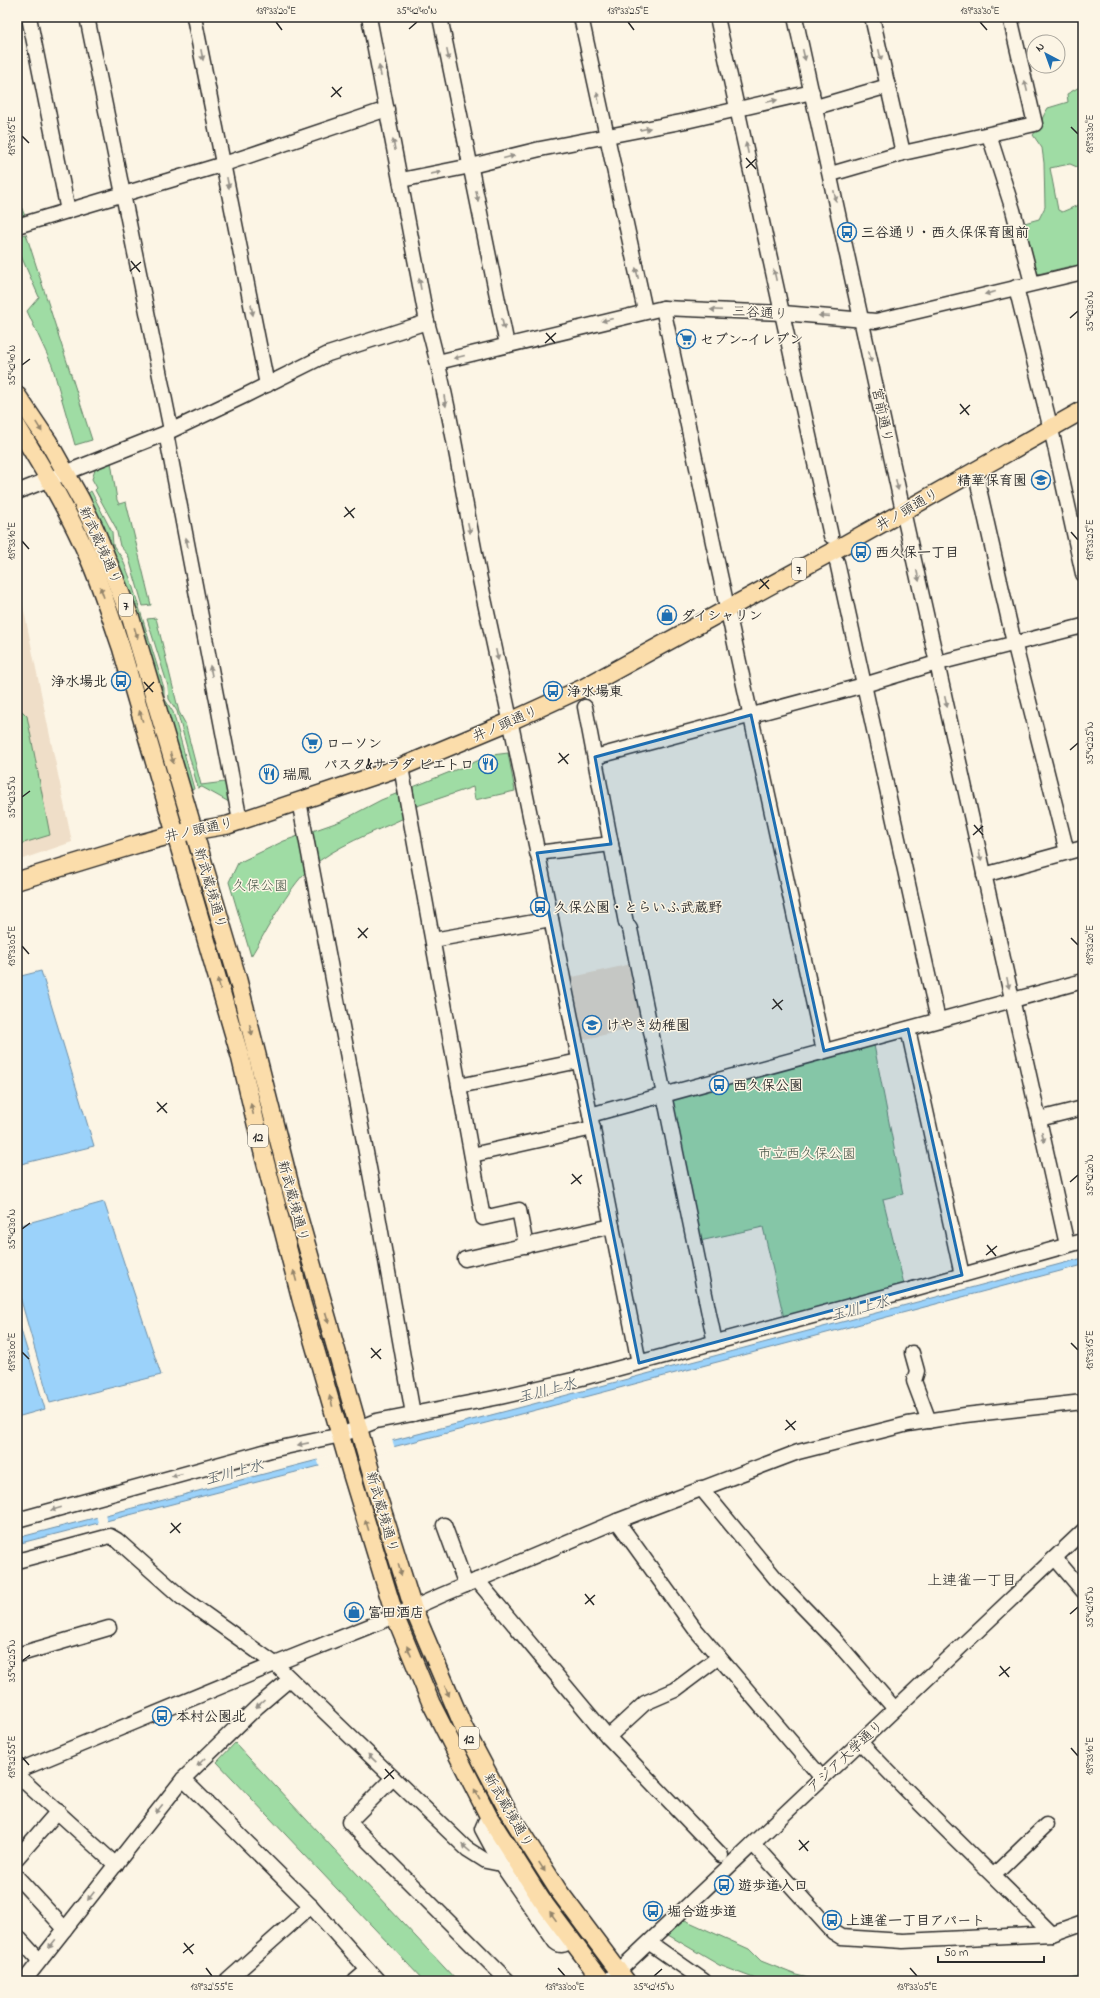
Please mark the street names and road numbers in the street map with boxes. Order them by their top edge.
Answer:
street label: 三谷通り [731,302,788,325]
street label: 宮前通り [865,386,898,445]
street label: 井ノ頭通り [872,484,943,537]
street label: 新武蔵境通り [73,503,126,588]
road number: 7 [792,558,806,580]
road number: 7 [119,594,133,616]
street label: 井ノ頭通り [469,701,542,748]
street label: 井ノ頭通り [163,813,236,848]
street label: 新武蔵境通り [188,845,231,932]
road number: 12 [248,1125,268,1147]
street label: 新武蔵境通り [272,1158,314,1245]
street label: 新武蔵境通り [360,1469,403,1556]
street label: アジア大学通り [803,1716,889,1798]
road number: 12 [459,1727,479,1749]
street label: 新武蔵境通り [478,1769,538,1852]

